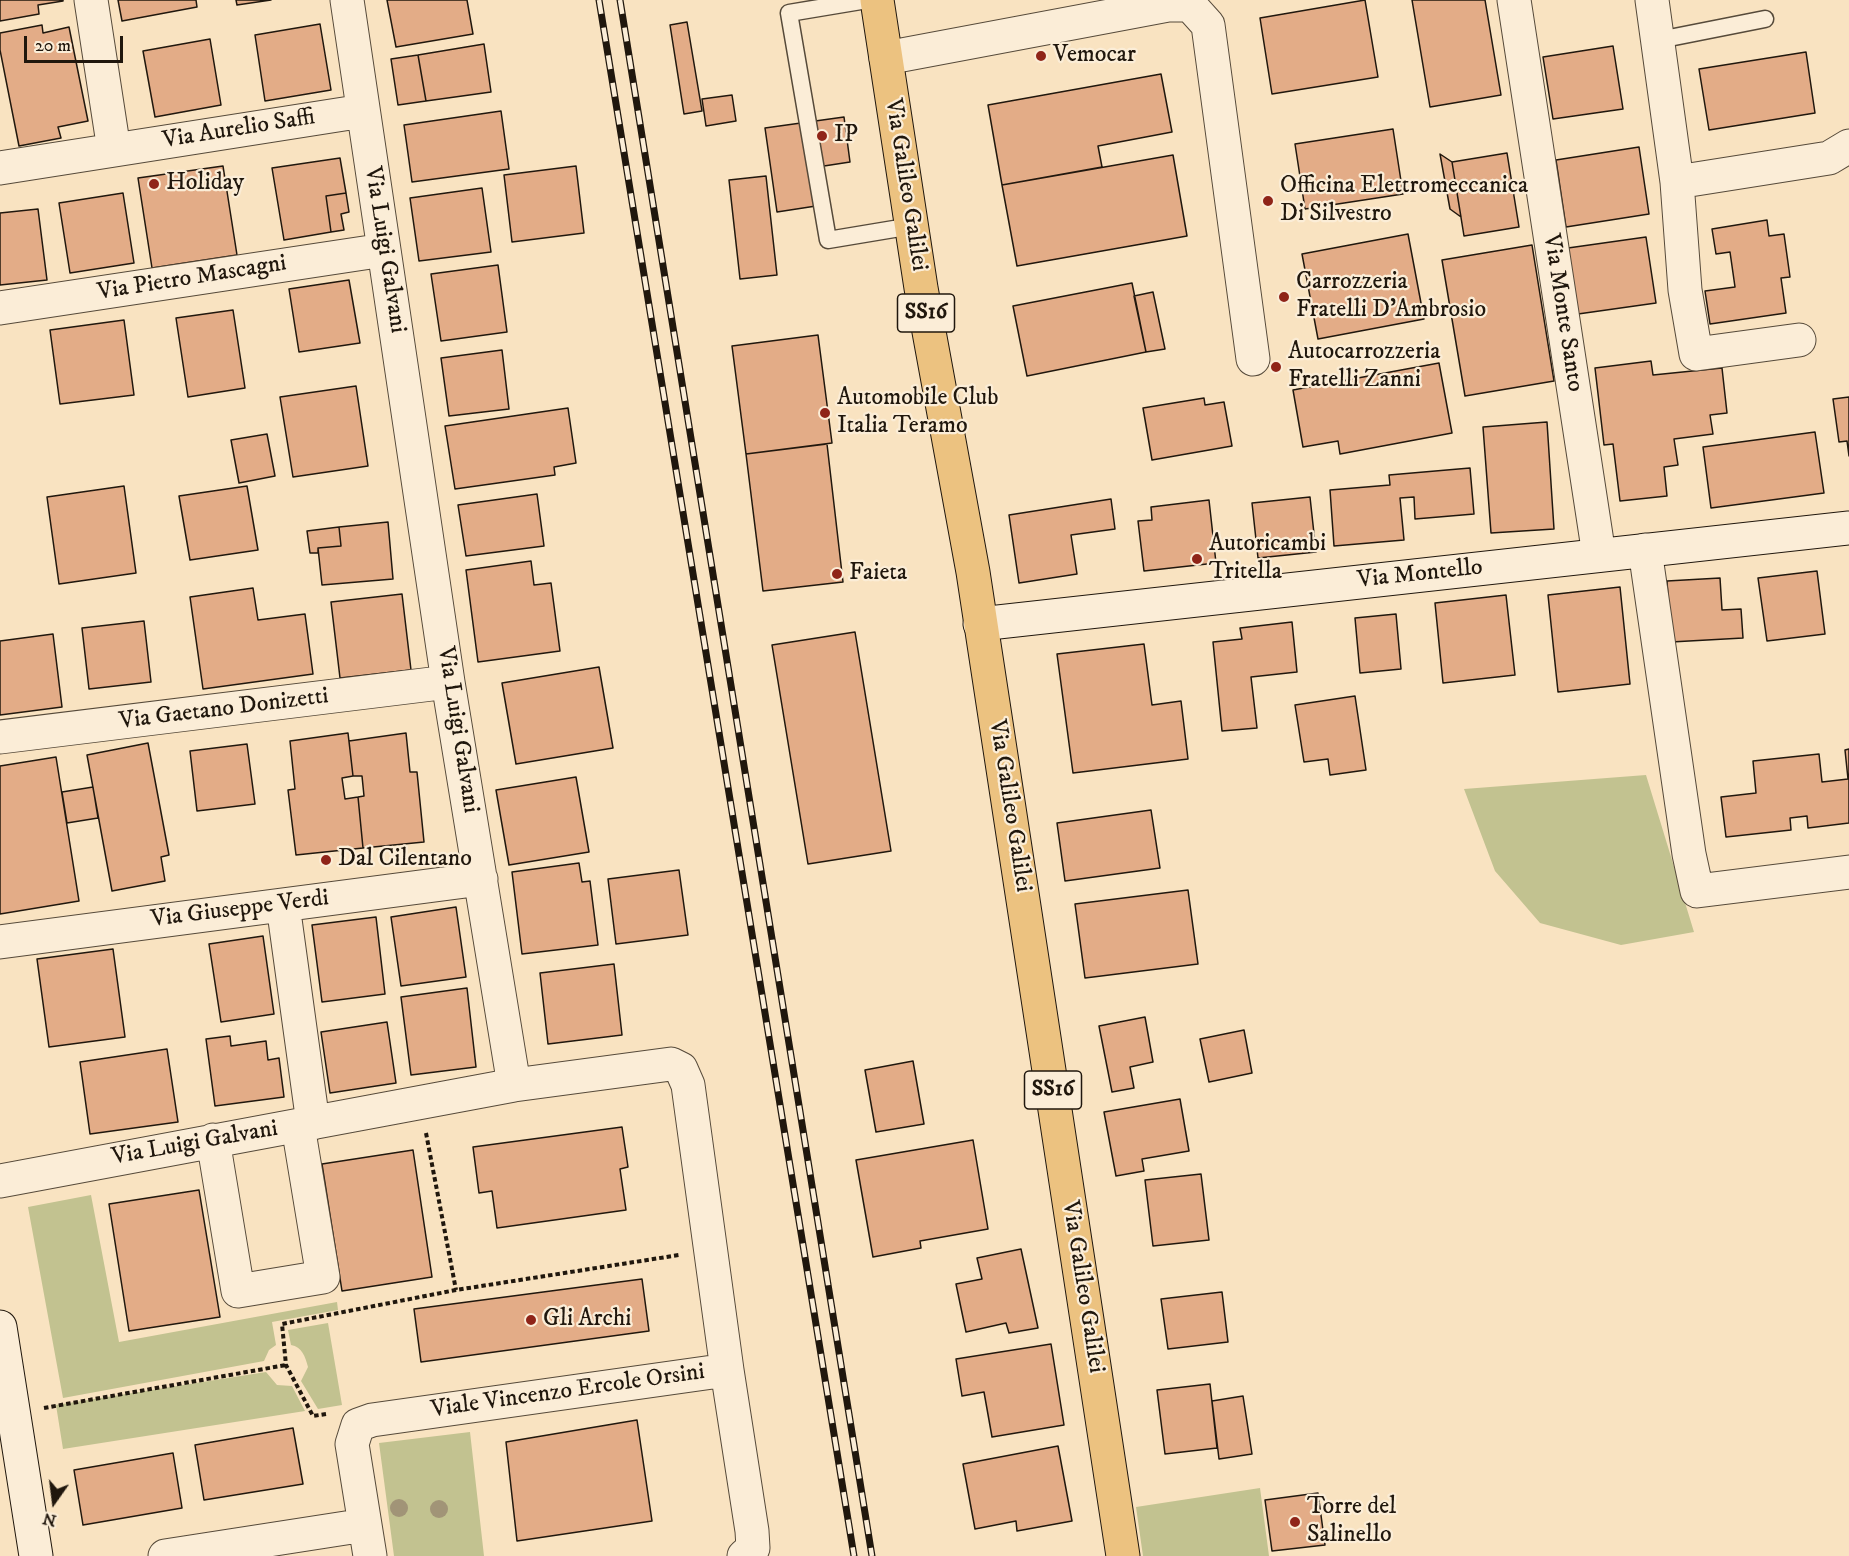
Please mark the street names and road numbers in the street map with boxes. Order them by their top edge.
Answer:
street label: Via Galileo Galilei [877,97,933,273]
street label: Via Aurelio Saffi [161,104,317,156]
street label: Via Luigi Galvani [357,165,411,335]
street label: Via Monte Santo [1535,232,1589,394]
street label: Via Pietro Mascagni [95,250,289,308]
road number: SS16 [898,294,954,332]
street label: Via Montello [1356,554,1484,596]
street label: Via Luigi Galvani [430,645,484,815]
street label: Via Gaetano Donizetti [118,683,330,737]
street label: Via Galileo Galilei [981,718,1037,894]
street label: Via Giuseppe Verdi [149,885,331,935]
road number: SS16 [1024,1071,1082,1109]
street label: Via Luigi Galvani [110,1115,280,1173]
street label: Via Galileo Galilei [1054,1199,1110,1375]
street label: Viale Vincenzo Ercole Orsini [429,1359,707,1425]

